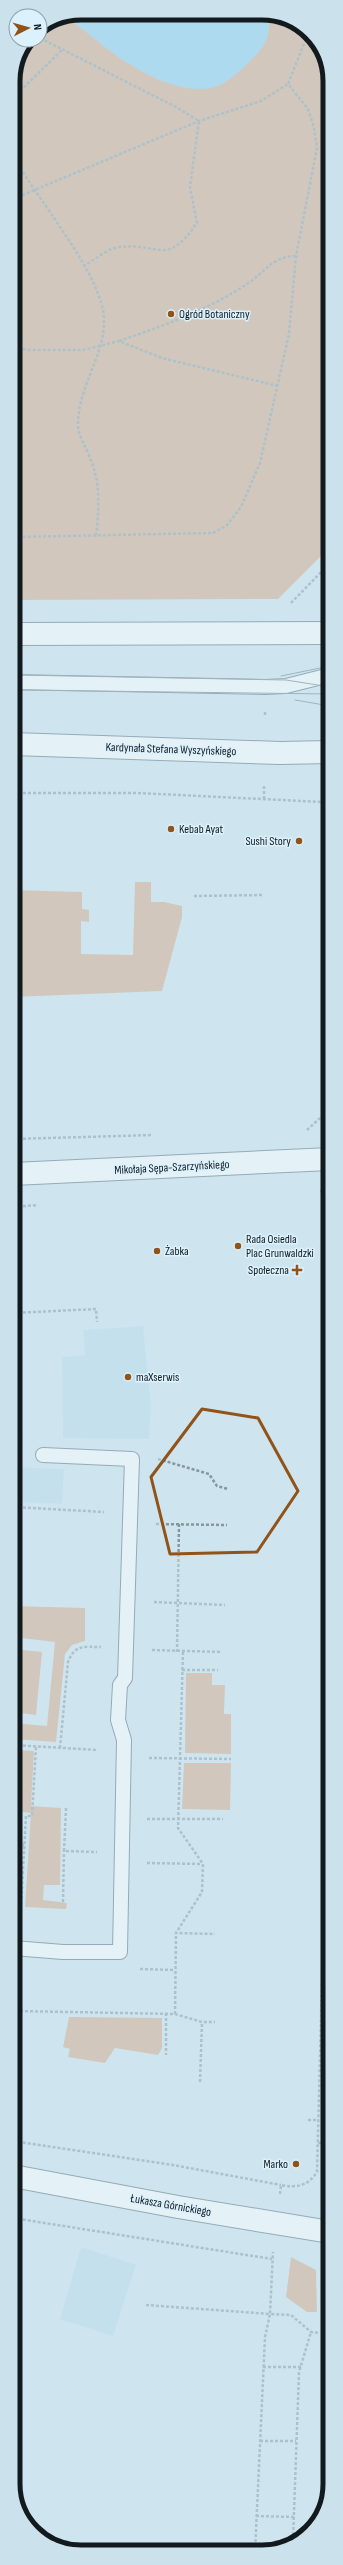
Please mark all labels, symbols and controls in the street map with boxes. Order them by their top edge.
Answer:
north arrow [8,8,48,48]
text: N [31,23,44,31]
place label: Ogród Botaniczny [179,307,250,322]
marker: Ogród Botaniczny [166,309,176,319]
street label: Kardynała Stefana Wyszyńskiego [105,740,237,759]
place label: Kebab Ayat [179,822,224,837]
marker: Kebab Ayat [166,824,176,834]
place label: Sushi Story [245,834,291,849]
marker: Sushi Story [294,836,304,846]
street label: Mikołaja Sępa-Szarzyńskiego [114,1157,230,1178]
place label: Rada Osiedla Plac Grunwaldzki [246,1232,314,1261]
marker: Rada Osiedla Plac Grunwaldzki [233,1241,243,1251]
place label: Żabka [165,1244,189,1259]
marker: Żabka [152,1246,162,1256]
place label: Społeczna [248,1263,289,1278]
marker: Społeczna [292,1265,302,1275]
place label: maXserwis [136,1370,179,1385]
marker: maXserwis [123,1372,133,1382]
place label: Marko [263,2157,288,2172]
marker: Marko [291,2159,301,2169]
street label: Łukasza Górnickiego [128,2191,212,2220]

